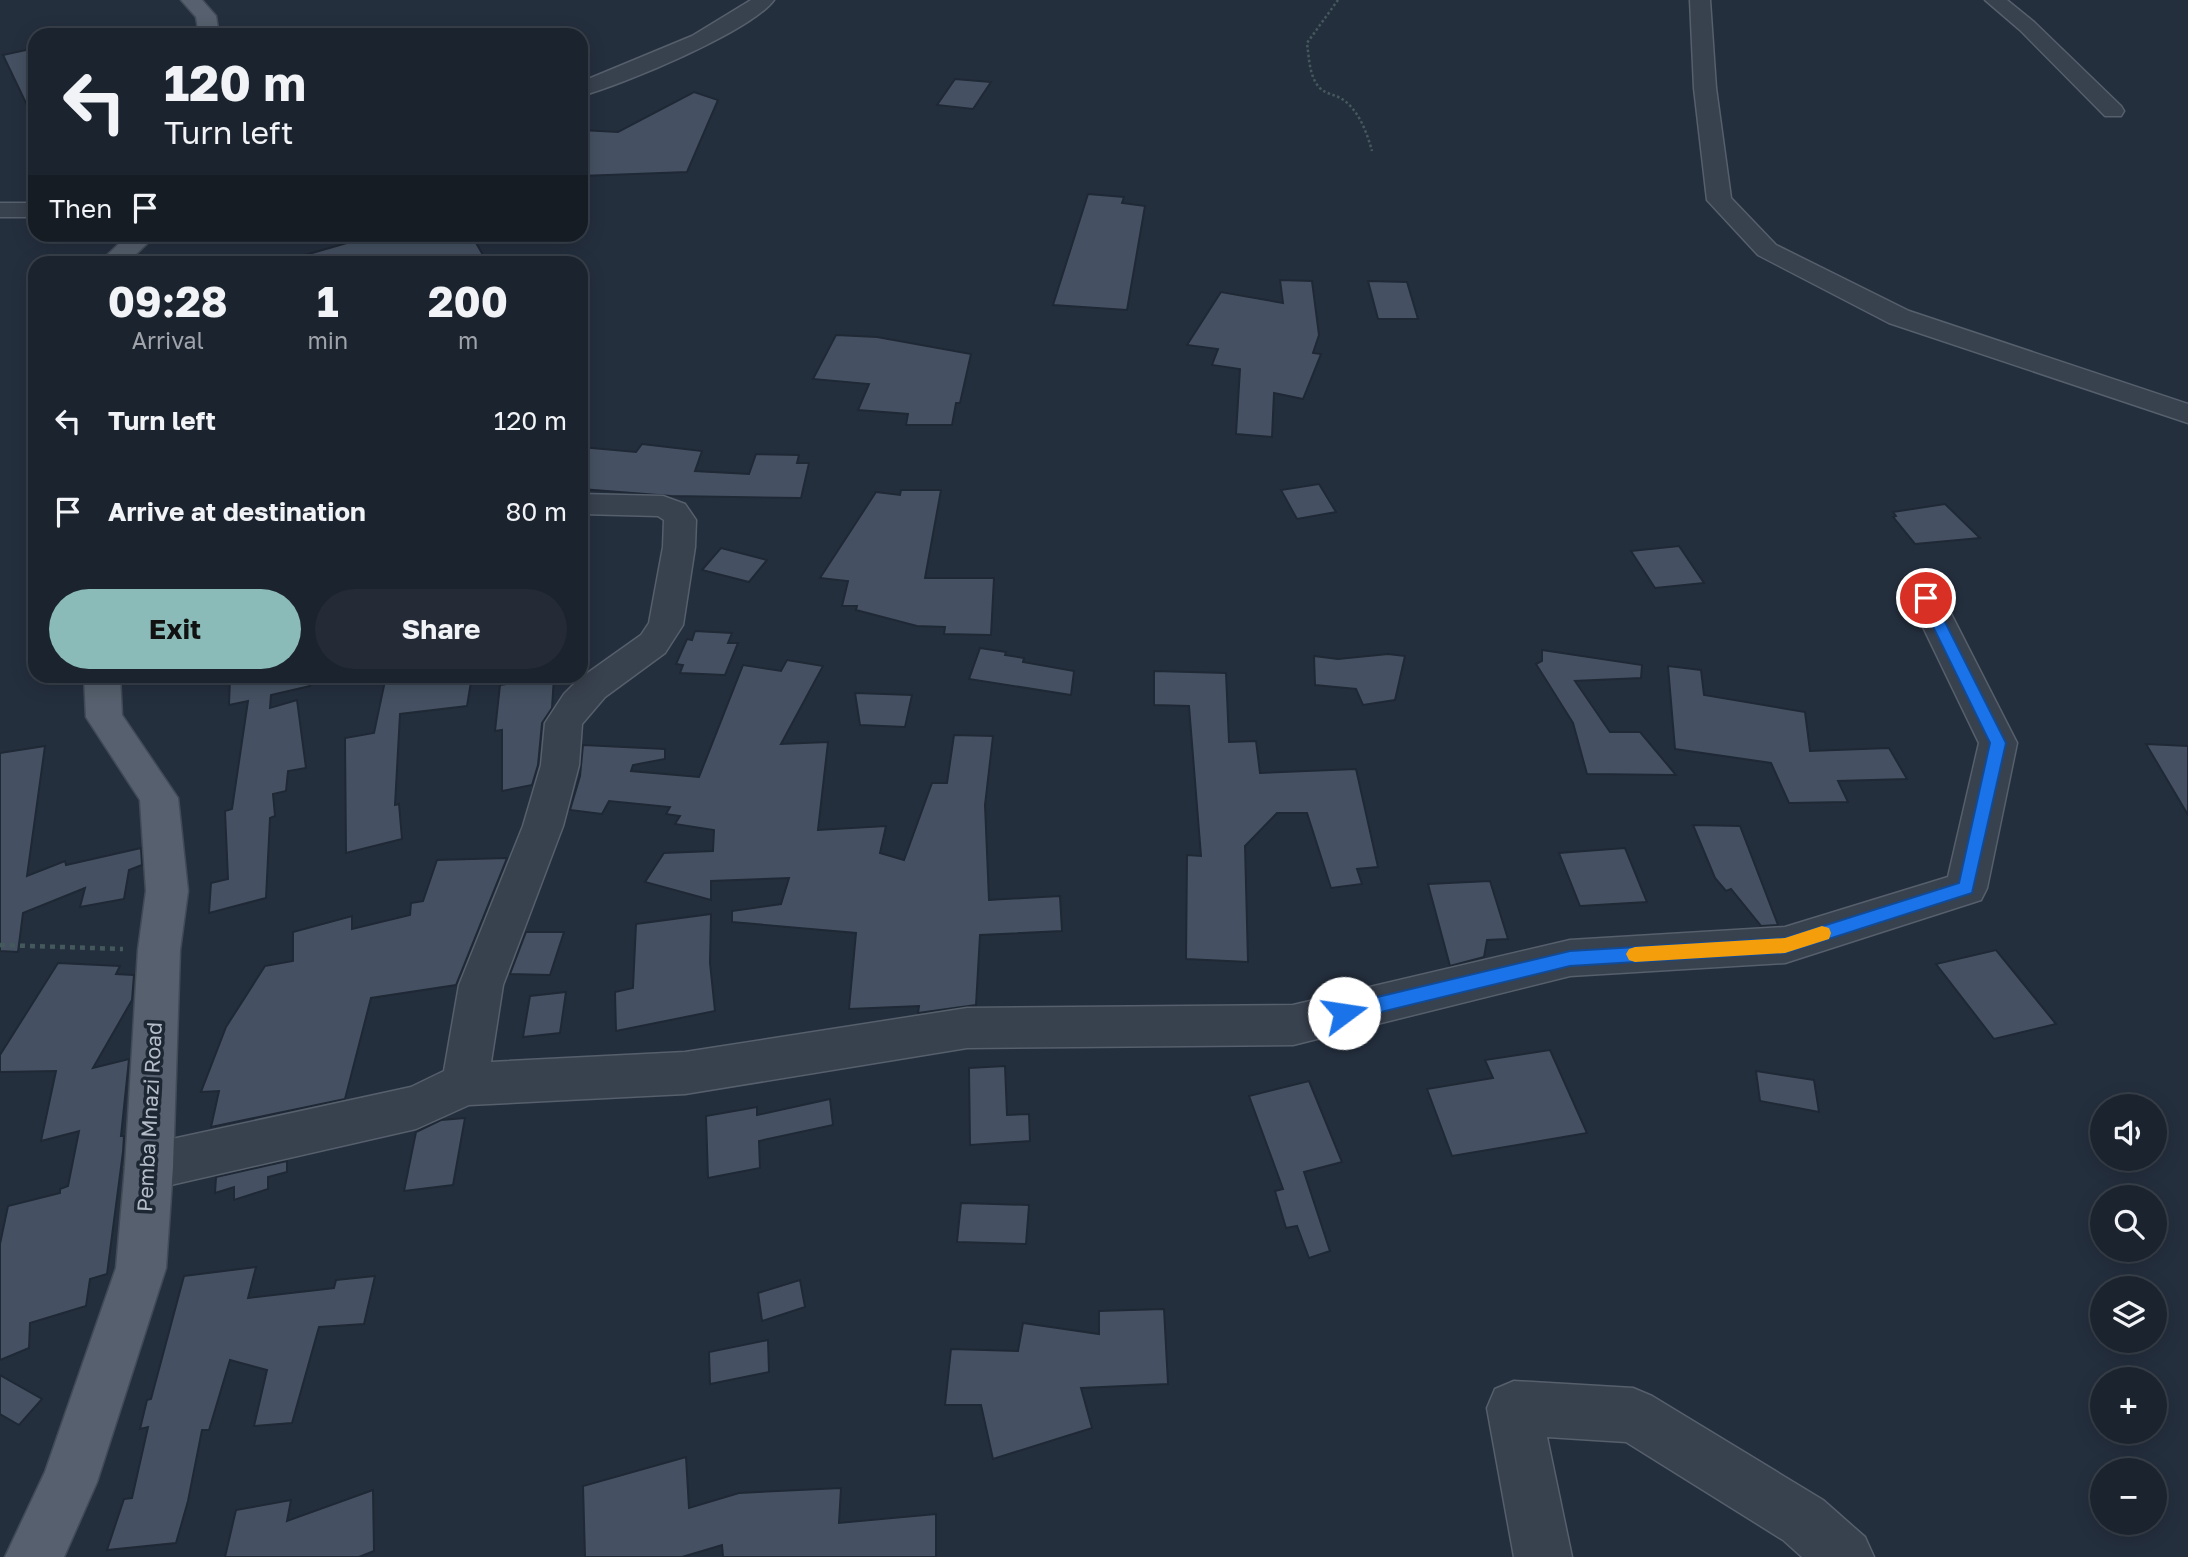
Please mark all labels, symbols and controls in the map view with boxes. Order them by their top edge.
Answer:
text: 120 m [164,53,306,112]
icon: left [49,56,140,147]
text: Turn left [164,113,293,151]
icon: arrive [126,189,164,227]
text: Then [49,193,112,224]
text: 09:28 [108,276,228,326]
text: 1 [317,276,339,326]
text: 200 [428,276,508,326]
text: Arrival [132,326,204,354]
text: min [307,326,348,354]
text: m [458,326,478,354]
icon: left [49,402,87,440]
text: Turn left [108,405,216,436]
text: 120 m [494,405,567,436]
icon: arrive [49,493,87,531]
text: Arrive at destination [108,496,366,527]
text: 80 m [506,496,567,527]
pin [1896,568,1956,628]
icon: arrive [1907,579,1945,617]
button: Exit [49,589,301,669]
button: Share [315,589,567,669]
position arrow [1307,976,1381,1050]
street label: Pemba Mnazi Road [131,1021,167,1213]
map controls [2090,1094,2167,1535]
button: sound [2090,1094,2167,1171]
button: search [2090,1185,2167,1262]
button: layers [2090,1276,2167,1353]
button: + [2090,1367,2167,1444]
button: − [2090,1458,2167,1535]

